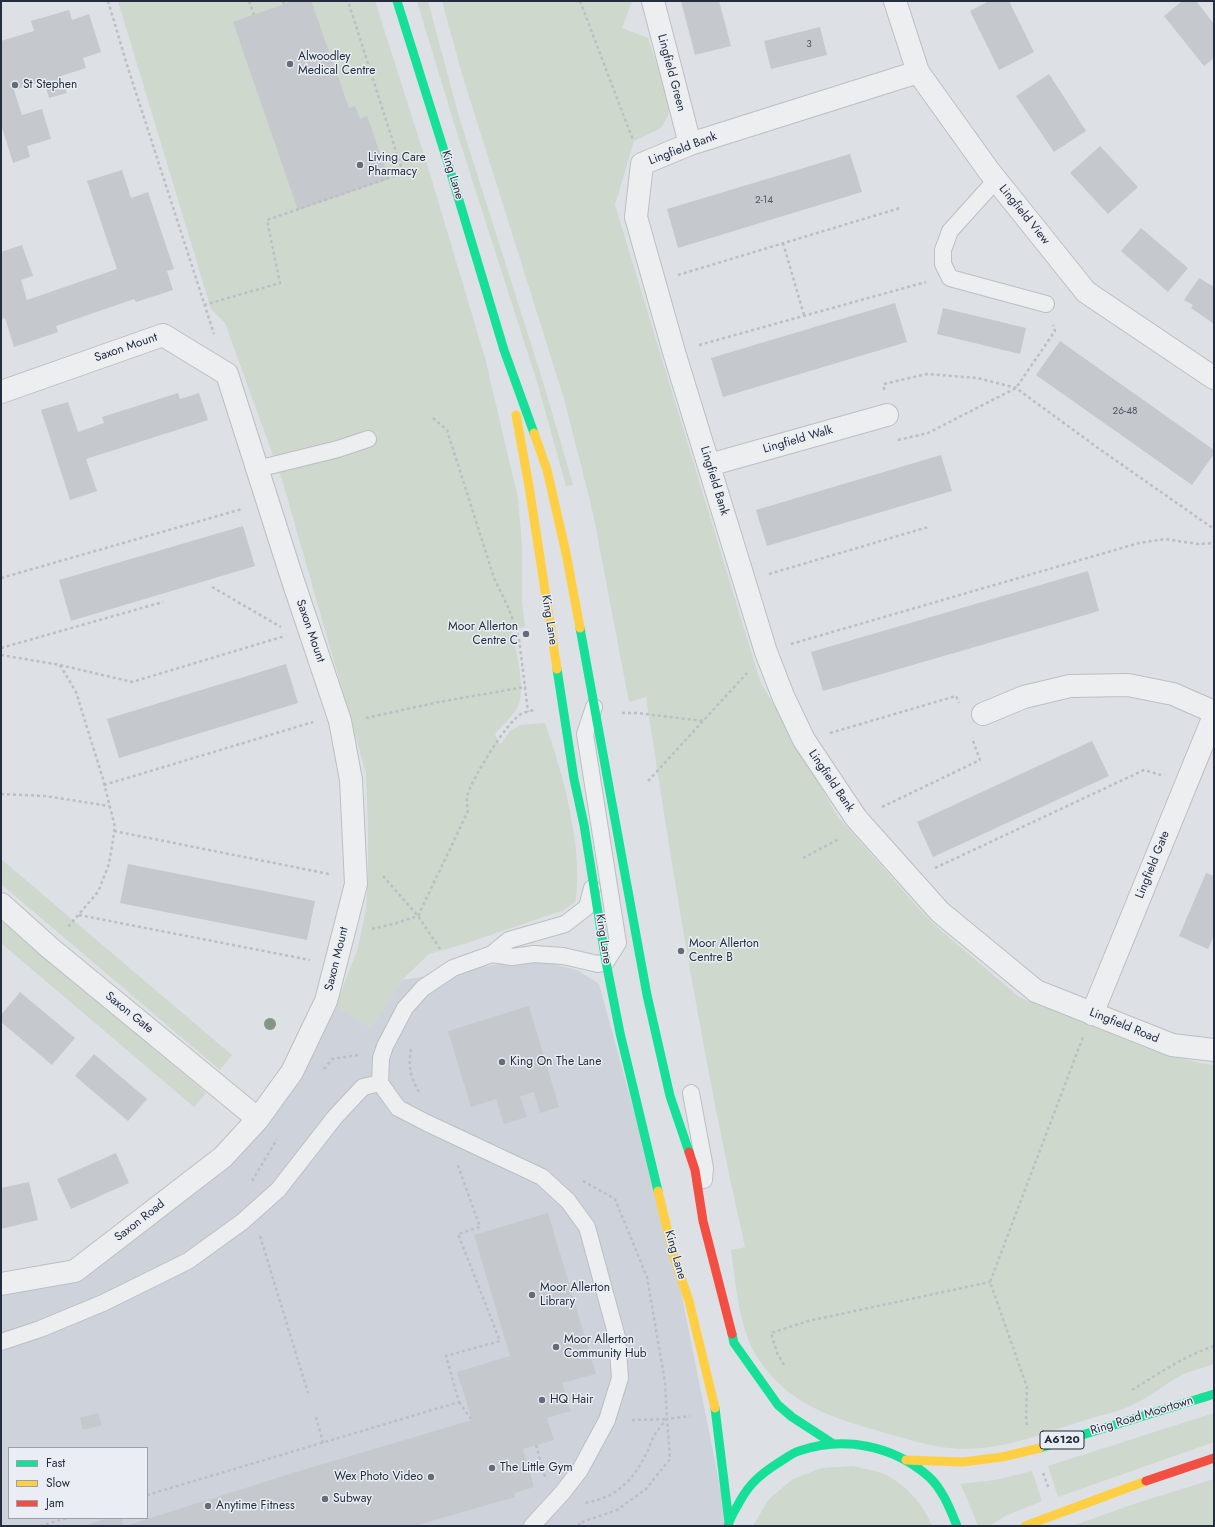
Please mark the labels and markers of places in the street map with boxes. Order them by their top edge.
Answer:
place label: Alwoodley Medical Centre [298,50,375,78]
marker: Alwoodley Medical Centre [285,59,295,69]
place label: St Stephen [23,78,77,92]
marker: St Stephen [10,80,20,90]
place label: Living Care Pharmacy [368,151,426,179]
marker: Living Care Pharmacy [355,160,365,170]
place label: Moor Allerton Centre C [448,620,518,648]
marker: Moor Allerton Centre C [521,629,531,639]
place label: Moor Allerton Centre B [689,937,759,965]
marker: Moor Allerton Centre B [676,946,686,956]
place label: King On The Lane [510,1055,601,1069]
marker: King On The Lane [497,1057,507,1067]
place label: Moor Allerton Library [540,1281,610,1309]
marker: Moor Allerton Library [527,1290,537,1300]
place label: Moor Allerton Community Hub [564,1333,647,1361]
marker: Moor Allerton Community Hub [551,1342,561,1352]
place label: HQ Hair [550,1393,593,1407]
marker: HQ Hair [537,1395,547,1405]
place label: The Little Gym [500,1461,573,1475]
marker: The Little Gym [487,1463,497,1473]
place label: Wex Photo Video [334,1470,423,1484]
marker: Wex Photo Video [426,1472,436,1482]
place label: Subway [333,1492,372,1506]
marker: Subway [320,1494,330,1504]
place label: Anytime Fitness [216,1499,295,1513]
marker: Anytime Fitness [203,1501,213,1511]

